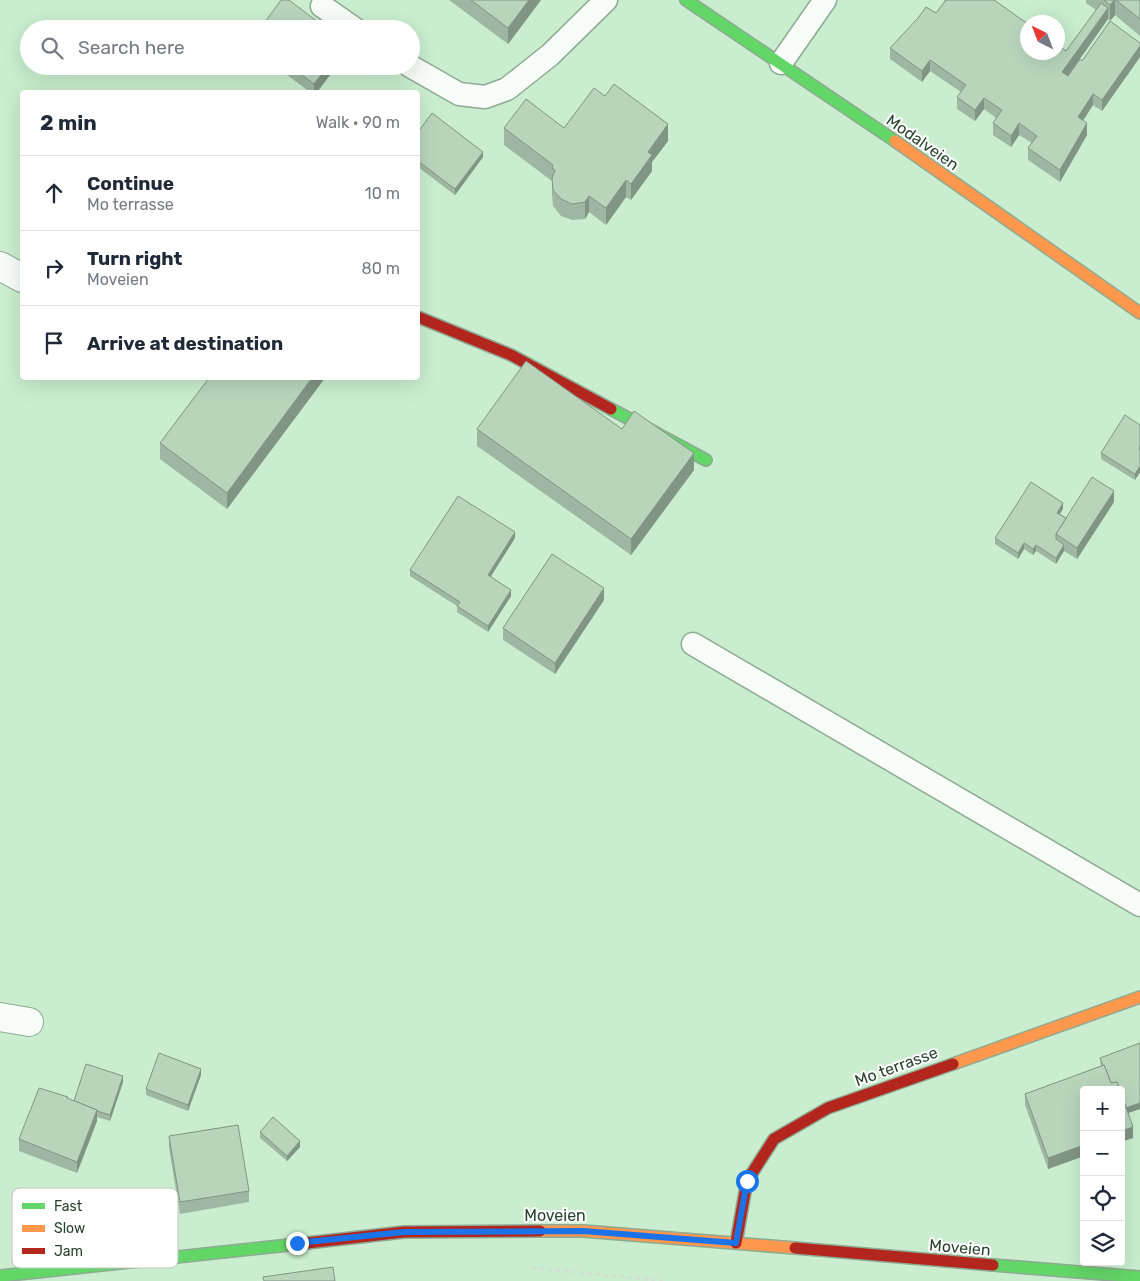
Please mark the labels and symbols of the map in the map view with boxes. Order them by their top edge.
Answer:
north arrow [1020,15,1065,60]
street label: Modalveien [883,110,963,174]
street label: Mo terrasse [852,1043,940,1090]
route start [736,1170,759,1193]
legend [12,1188,178,1268]
text: Fast [54,1198,83,1215]
street label: Moveien [524,1206,586,1225]
text: Slow [54,1220,85,1237]
route end [286,1232,309,1255]
street label: Moveien [928,1235,991,1260]
text: Jam [54,1243,83,1260]

